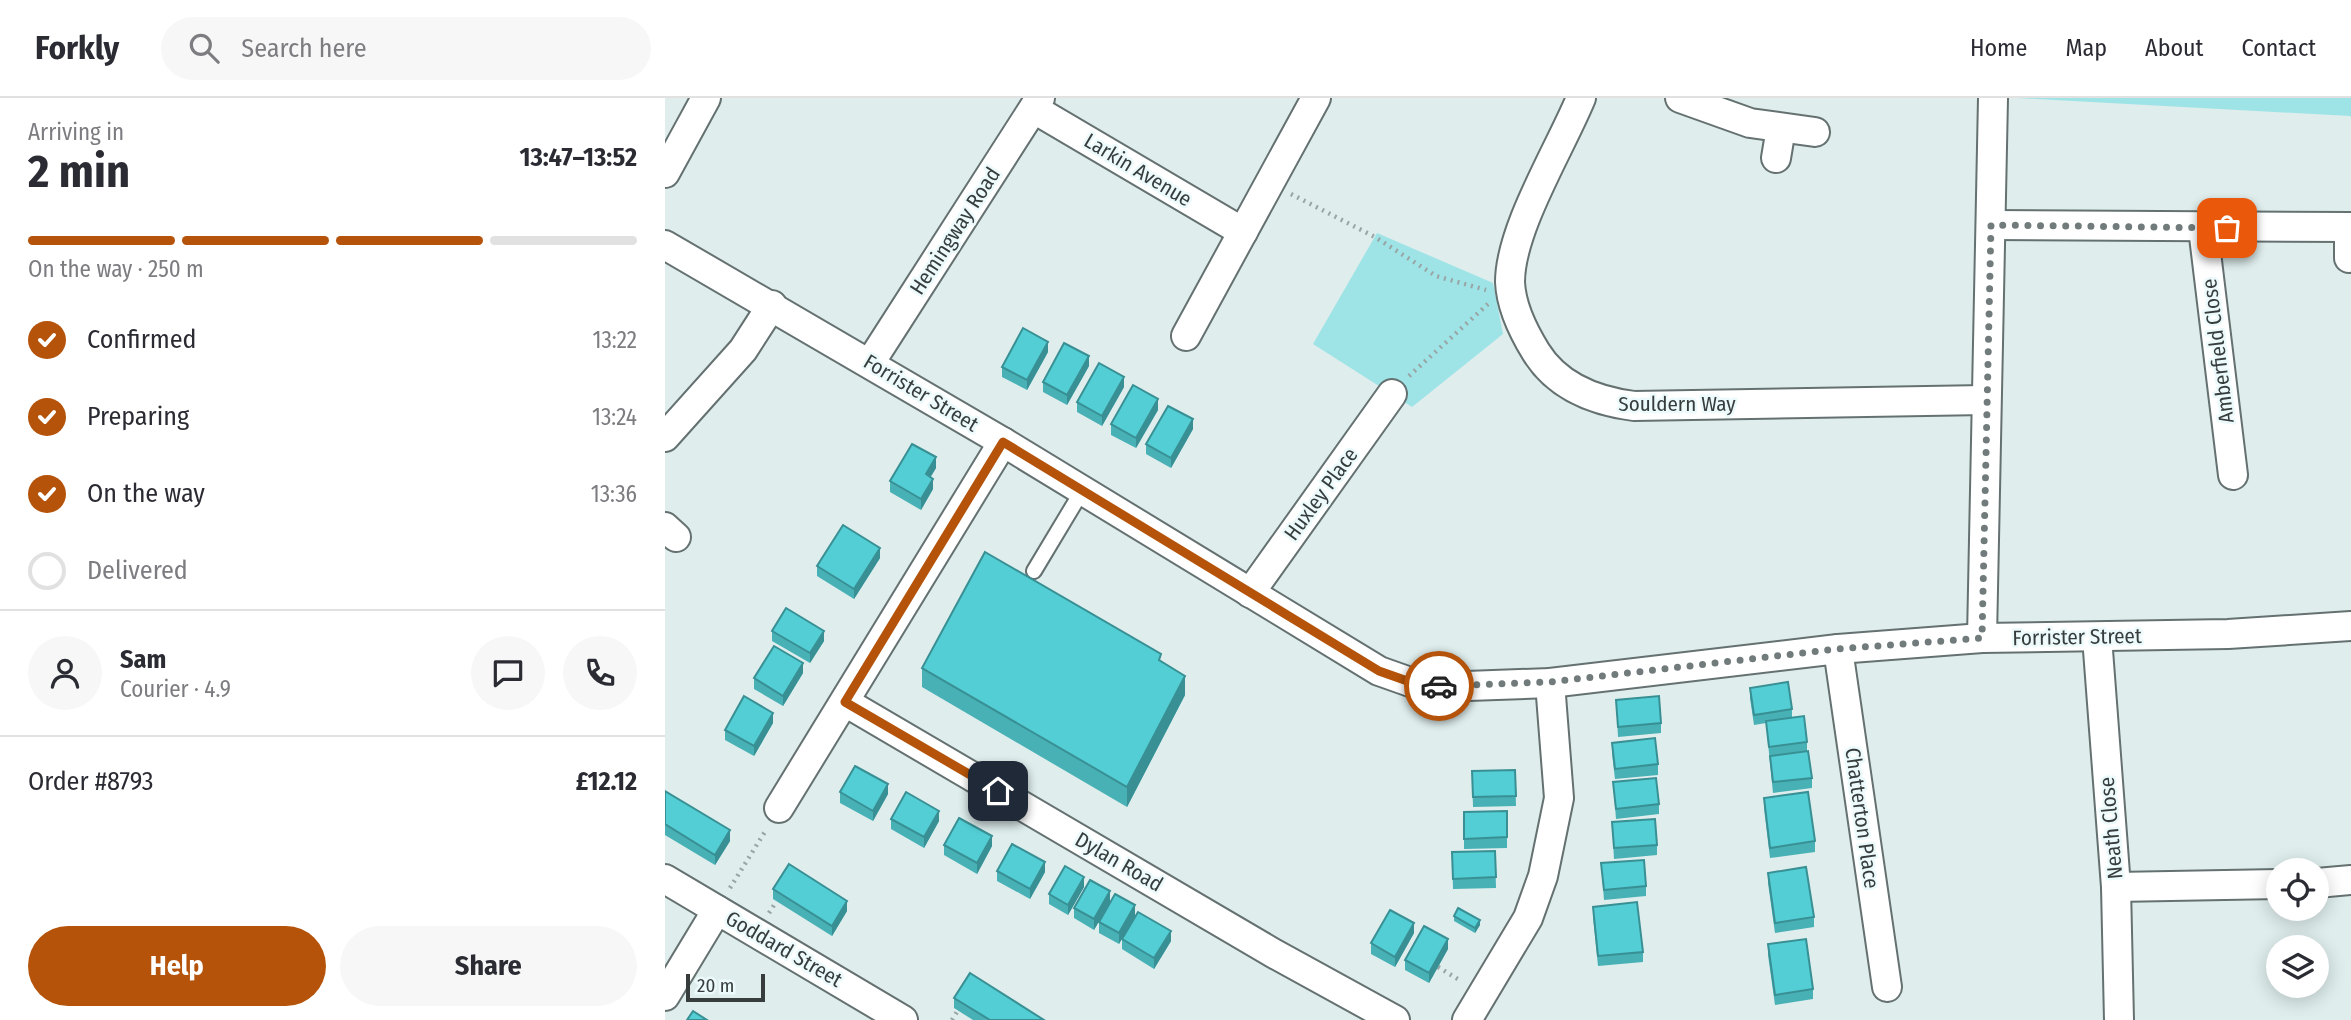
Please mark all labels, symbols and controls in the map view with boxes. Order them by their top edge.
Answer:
search box [161,17,651,80]
text: Forkly [35,28,119,68]
icon: search [185,29,223,67]
text: Search here [241,33,367,64]
text: Home [1970,34,2027,62]
text: Map [2065,34,2107,62]
text: About [2145,34,2203,62]
text: Contact [2241,34,2316,62]
text: Arriving in [28,118,124,146]
street label: Larkin Avenue [1079,128,1197,212]
text: 13:47–13:52 [520,142,637,173]
text: 2 min [28,144,130,199]
street label: Hemingway Road [904,162,1006,300]
pin [2197,198,2257,258]
icon: bag [2208,209,2246,247]
text: On the way · 250 m [28,255,204,283]
street label: Amberfield Close [2196,277,2240,425]
icon: check [28,321,66,359]
text: Confirmed [87,324,197,355]
text: 13:22 [592,326,637,354]
street label: Forrister Street [859,349,983,437]
street label: Souldern Way [1618,391,1736,417]
icon: check [28,398,66,436]
text: Preparing [87,401,189,432]
text: 13:24 [592,403,637,431]
street label: Huxley Place [1279,443,1363,545]
icon: check [28,475,66,513]
text: On the way [87,478,205,509]
text: 13:36 [591,480,637,508]
text: Delivered [87,555,188,586]
street label: Forrister Street [2012,623,2142,651]
button: person [28,636,102,710]
button: chat [471,636,545,710]
button: phone [563,636,637,710]
text: Sam [120,644,166,675]
courier [1404,651,1474,721]
icon: car [1420,667,1458,705]
text: Courier · 4.9 [120,675,231,703]
street label: Chatterton Place [1839,746,1885,890]
pin [968,761,1028,821]
text: Order #8793 [28,766,154,797]
text: £12.12 [576,766,637,797]
icon: home [979,772,1017,810]
street label: Neath Close [2094,776,2128,880]
street label: Dylan Road [1071,827,1167,897]
map controls [2266,858,2329,998]
button: locate [2266,858,2329,921]
street label: Goddard Street [721,905,847,993]
button: Help [28,926,326,1006]
button: Share [340,926,637,1006]
button: layers [2266,935,2329,998]
scale bar [686,971,765,1003]
text: 20 m [697,974,734,997]

